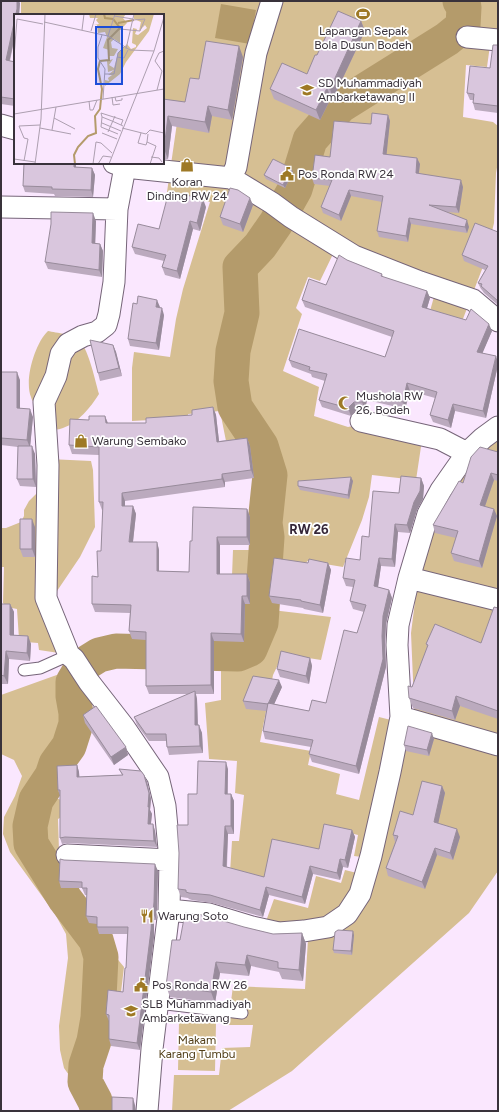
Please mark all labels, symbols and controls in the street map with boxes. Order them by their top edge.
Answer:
sports icon: Lapangan Sepak Bola Dusun Bodeh [355,6,371,22]
inset map [14,14,164,164]
place label: Lapangan Sepak Bola Dusun Bodeh [314,24,412,52]
place label: SD Muhammadiyah Ambarketawang II [318,76,422,104]
school or university icon: SD Muhammadiyah Ambarketawang II [299,82,315,98]
shop icon: Koran Dinding RW 24 [179,157,195,173]
public building icon: Pos Ronda RW 24 [279,166,295,182]
place label: Pos Ronda RW 24 [298,167,394,181]
place label: Koran Dinding RW 24 [147,175,228,203]
place label: Mushola RW 26, Bodeh [356,389,423,417]
mosque icon: Mushola RW 26, Bodeh [337,395,353,411]
shop icon: Warung Sembako [73,433,89,449]
place label: Warung Sembako [92,434,187,448]
district label: RW 26 [289,522,329,537]
restaurant icon: Warung Soto [139,908,155,924]
place label: Warung Soto [158,909,228,923]
public building icon: Pos Ronda RW 26 [133,977,149,993]
place label: Pos Ronda RW 26 [152,978,247,992]
place label: SLB Muhammadiyah Ambarketawang [142,997,251,1025]
school or university icon: SLB Muhammadiyah Ambarketawang [123,1003,139,1019]
park label: Makam Karang Tumbu [159,1033,235,1061]

